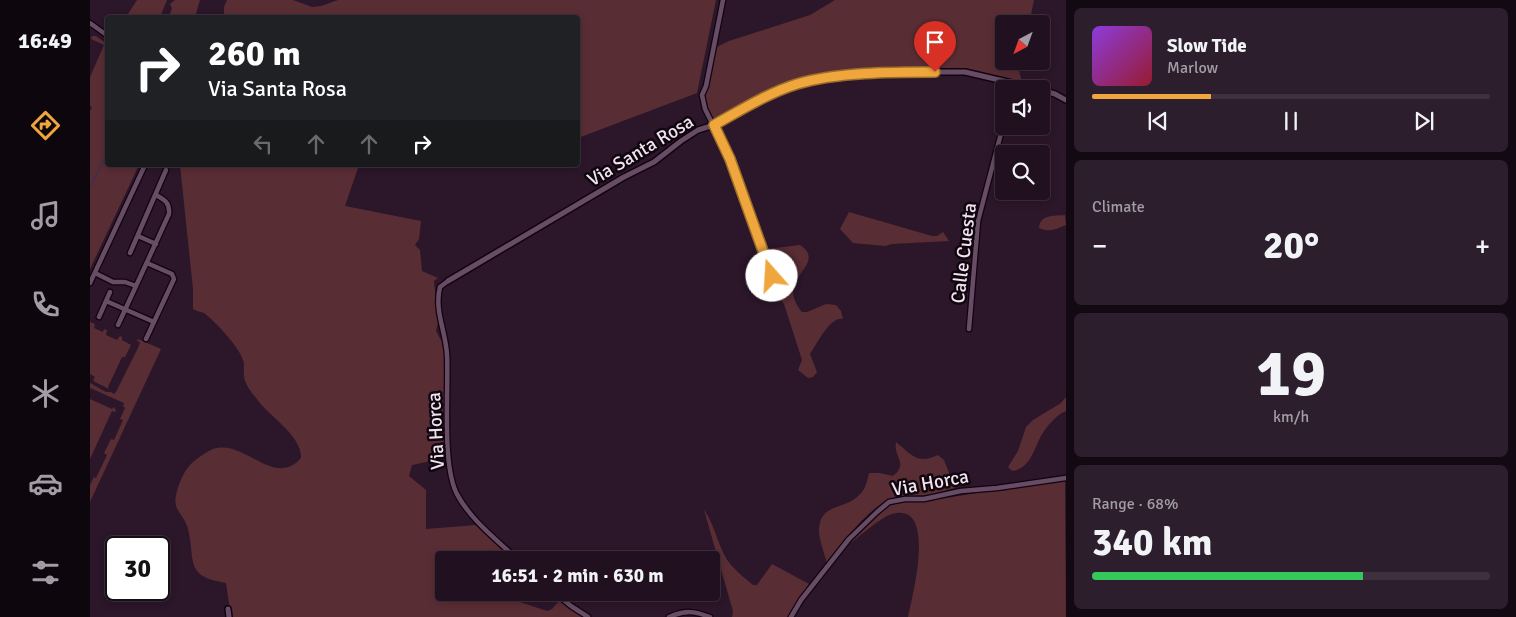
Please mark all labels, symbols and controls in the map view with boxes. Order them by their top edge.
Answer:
north arrow [995,15,1050,70]
map controls [995,15,1050,200]
pin [914,21,956,72]
text: 16:49 [18,27,72,54]
icon: arrive [921,28,949,56]
text: 260 m [208,32,301,75]
text: Slow Tide [1167,34,1247,58]
icon: right [125,35,190,100]
text: Marlow [1167,58,1218,78]
text: Via Santa Rosa [208,75,347,102]
button: sound [995,80,1050,135]
icon: previous [1144,107,1172,135]
icon: pause [1277,107,1305,135]
icon: next [1410,107,1438,135]
icon: directions [28,108,63,143]
street label: Via Santa Rosa [583,110,698,192]
icon: left [249,130,277,158]
icon: ahead [302,130,330,158]
icon: ahead [355,130,383,158]
icon: right [408,130,436,158]
button: search [995,145,1050,200]
text: Climate [1092,197,1145,217]
icon: music [28,198,63,233]
street label: Calle Cuesta [946,201,982,305]
text: 20° [1263,222,1319,269]
text: − [1092,229,1107,263]
text: + [1475,229,1490,263]
position arrow [745,249,797,301]
icon: phone [28,287,63,322]
text: 19 [1256,334,1326,414]
icon: climate [28,376,63,411]
street label: Via Horca [422,391,450,470]
text: km/h [1273,407,1309,427]
street label: Via Horca [890,464,971,502]
icon: car [28,466,63,501]
text: Range · 68% [1092,494,1178,514]
text: 340 km [1092,519,1213,566]
speed limit sign: 30 [105,536,170,601]
icon: filters [28,555,63,590]
text: 16:51 · 2 min · 630 m [491,564,664,588]

